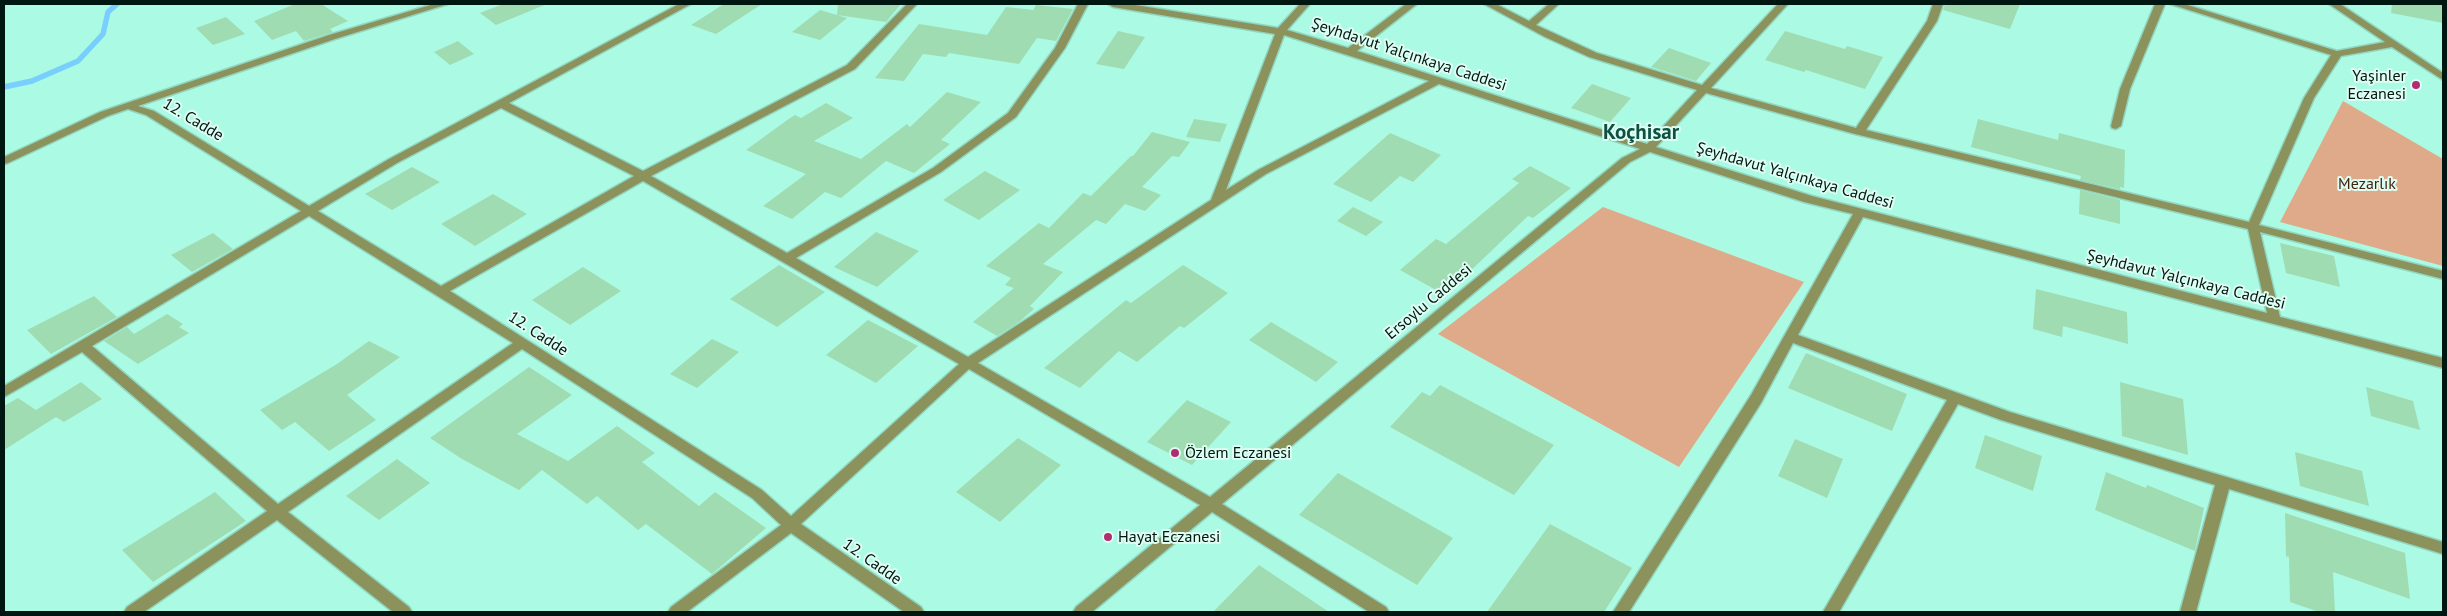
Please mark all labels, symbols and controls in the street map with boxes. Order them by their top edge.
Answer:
street label: Şeyhdavut Yalçınkaya Caddesi [1309,14,1509,96]
place label: Yaşinler Eczanesi [2347,66,2406,104]
marker: Yaşinler Eczanesi [2410,79,2422,91]
street label: 12. Cadde [159,94,227,146]
district label: Koçhisar [1603,120,1679,146]
street label: Şeyhdavut Yalçınkaya Caddesi [1694,139,1896,213]
park label: Mezarlık [2338,174,2396,194]
street label: Şeyhdavut Yalçınkaya Caddesi [2085,246,2287,314]
street label: Ersoylu Caddesi [1382,260,1476,344]
street label: 12. Cadde [505,308,571,360]
place label: Özlem Eczanesi [1185,443,1291,463]
marker: Özlem Eczanesi [1169,447,1181,459]
place label: Hayat Eczanesi [1118,527,1220,547]
marker: Hayat Eczanesi [1102,531,1114,543]
street label: 12. Cadde [839,535,905,589]

